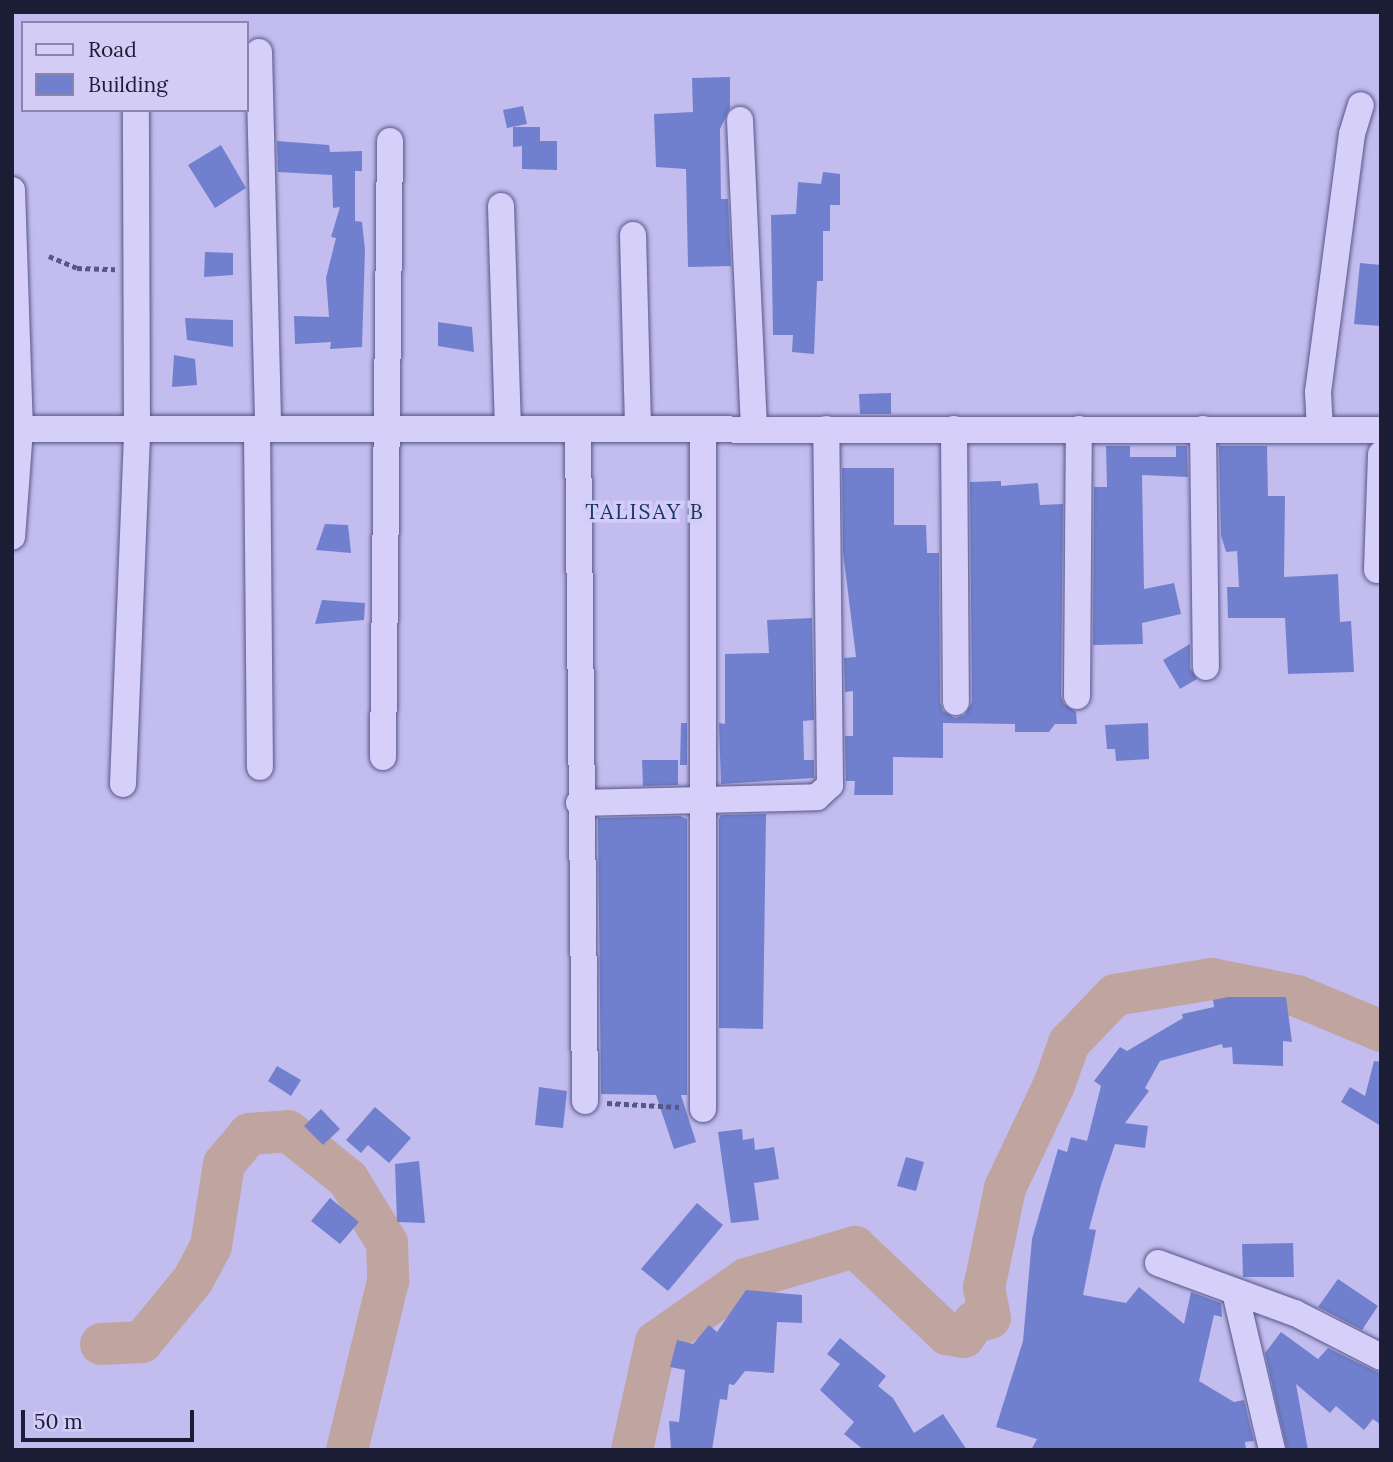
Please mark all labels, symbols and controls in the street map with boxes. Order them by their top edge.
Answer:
legend [21,21,248,112]
text: Road [88,36,137,63]
text: Building [88,71,168,98]
district label: TALISAY B [586,499,704,525]
scale bar [24,1396,198,1440]
text: 50 m [34,1408,83,1435]

